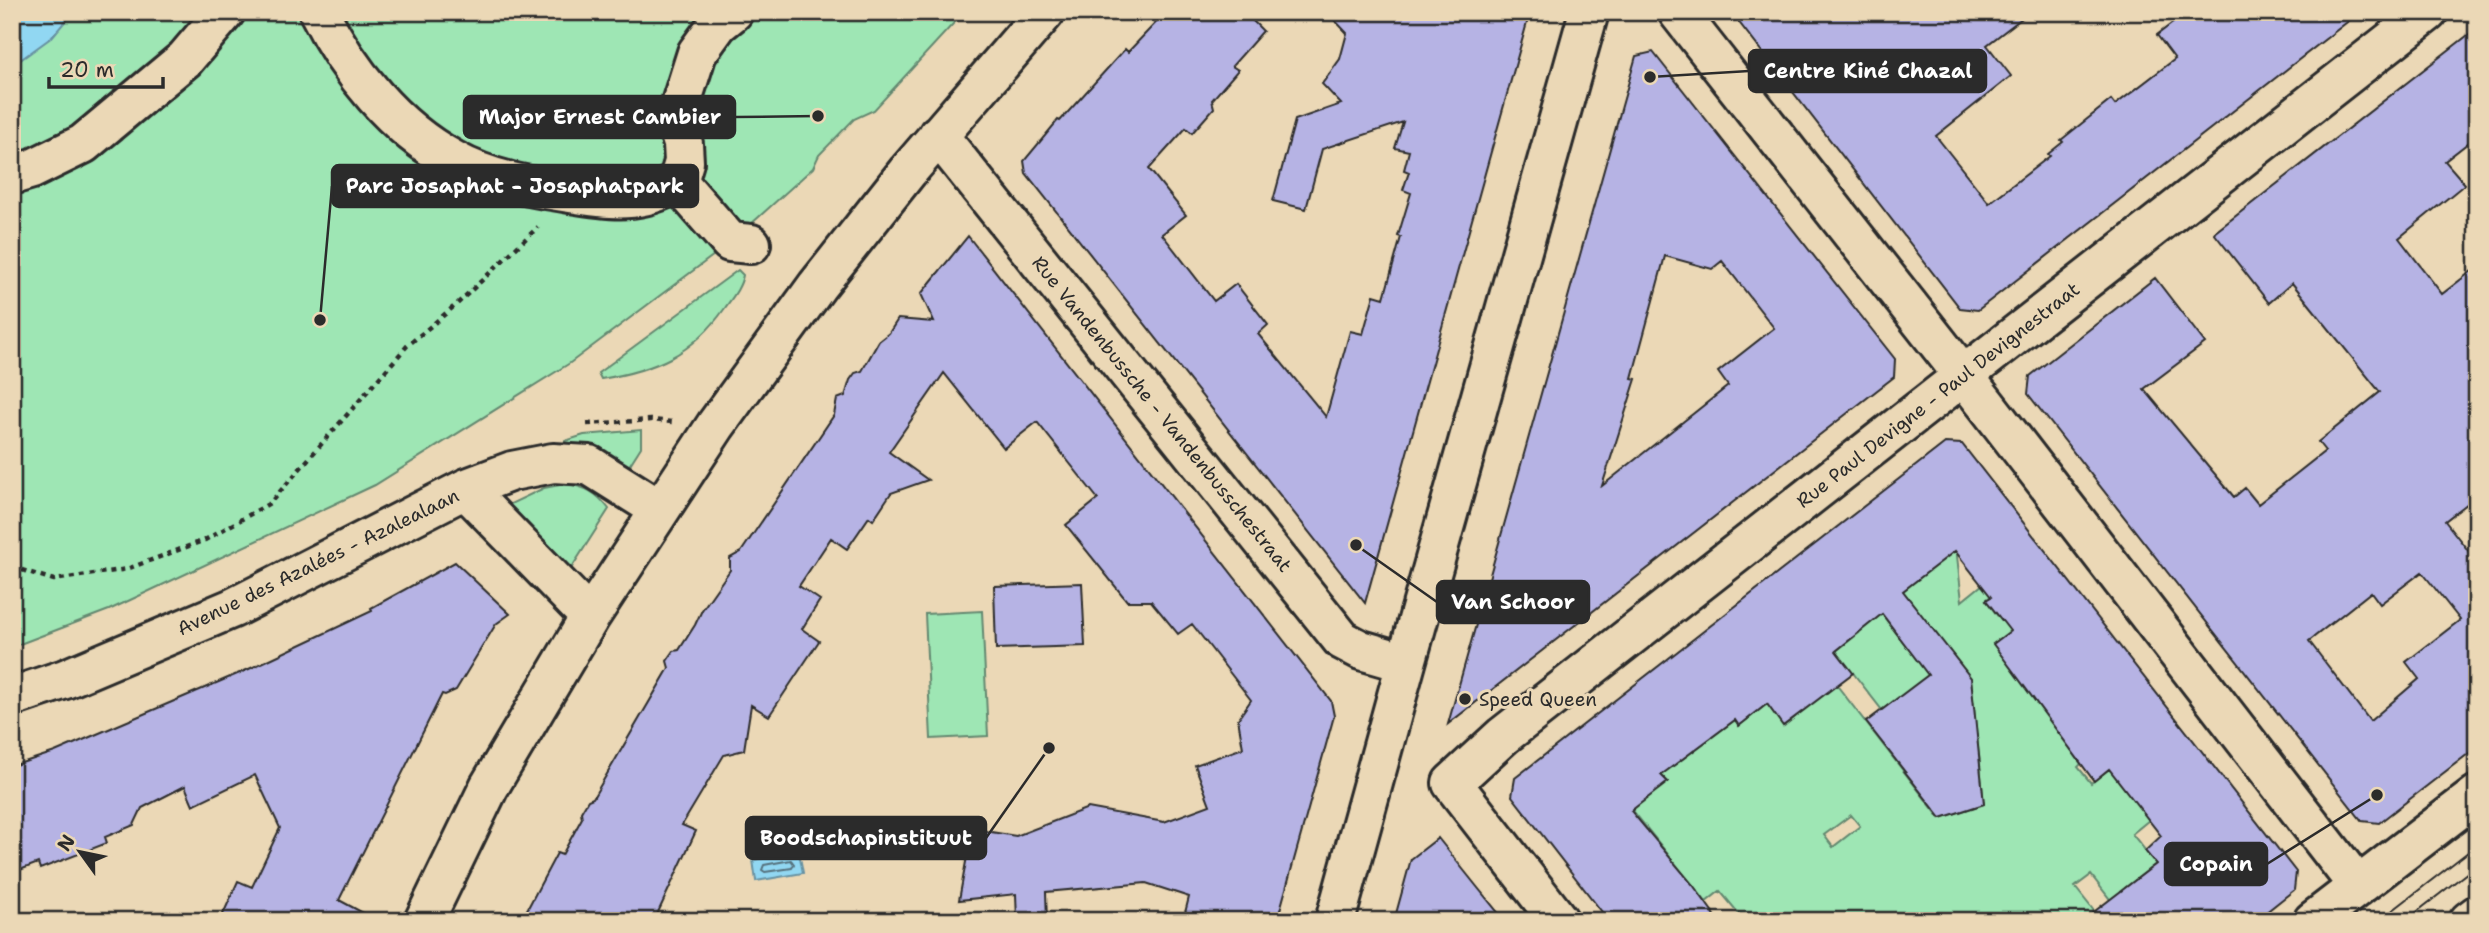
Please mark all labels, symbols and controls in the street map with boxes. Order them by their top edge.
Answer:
scale bar [49,46,163,90]
callout: Centre Kiné Chazal [1749,50,1986,92]
text: 20 m [60,56,114,84]
text: Centre Kiné Chazal [1763,57,1973,85]
callout: Major Ernest Cambier [464,96,735,138]
text: Major Ernest Cambier [479,103,721,131]
callout: Parc Josaphat - Josaphatpark [332,165,698,207]
text: Parc Josaphat - Josaphatpark [346,172,684,200]
street label: Rue Vandenbussche - Vandenbusschestraat [1026,251,1298,577]
street label: Rue Paul Devigne - Paul Devignestraat [1791,277,2085,513]
street label: Avenue des Azalées - Azalealaan [173,483,463,641]
callout: Van Schoor [1437,581,1589,623]
text: Van Schoor [1451,588,1575,616]
place label: Speed Queen [1479,687,1597,712]
marker: Speed Queen [1457,691,1473,707]
callout: Boodschapinstituut [746,817,986,859]
north arrow [46,818,116,888]
text: Boodschapinstituut [760,824,972,852]
text: N [52,830,81,856]
callout: Copain [2165,843,2267,885]
text: Copain [2179,850,2253,878]

